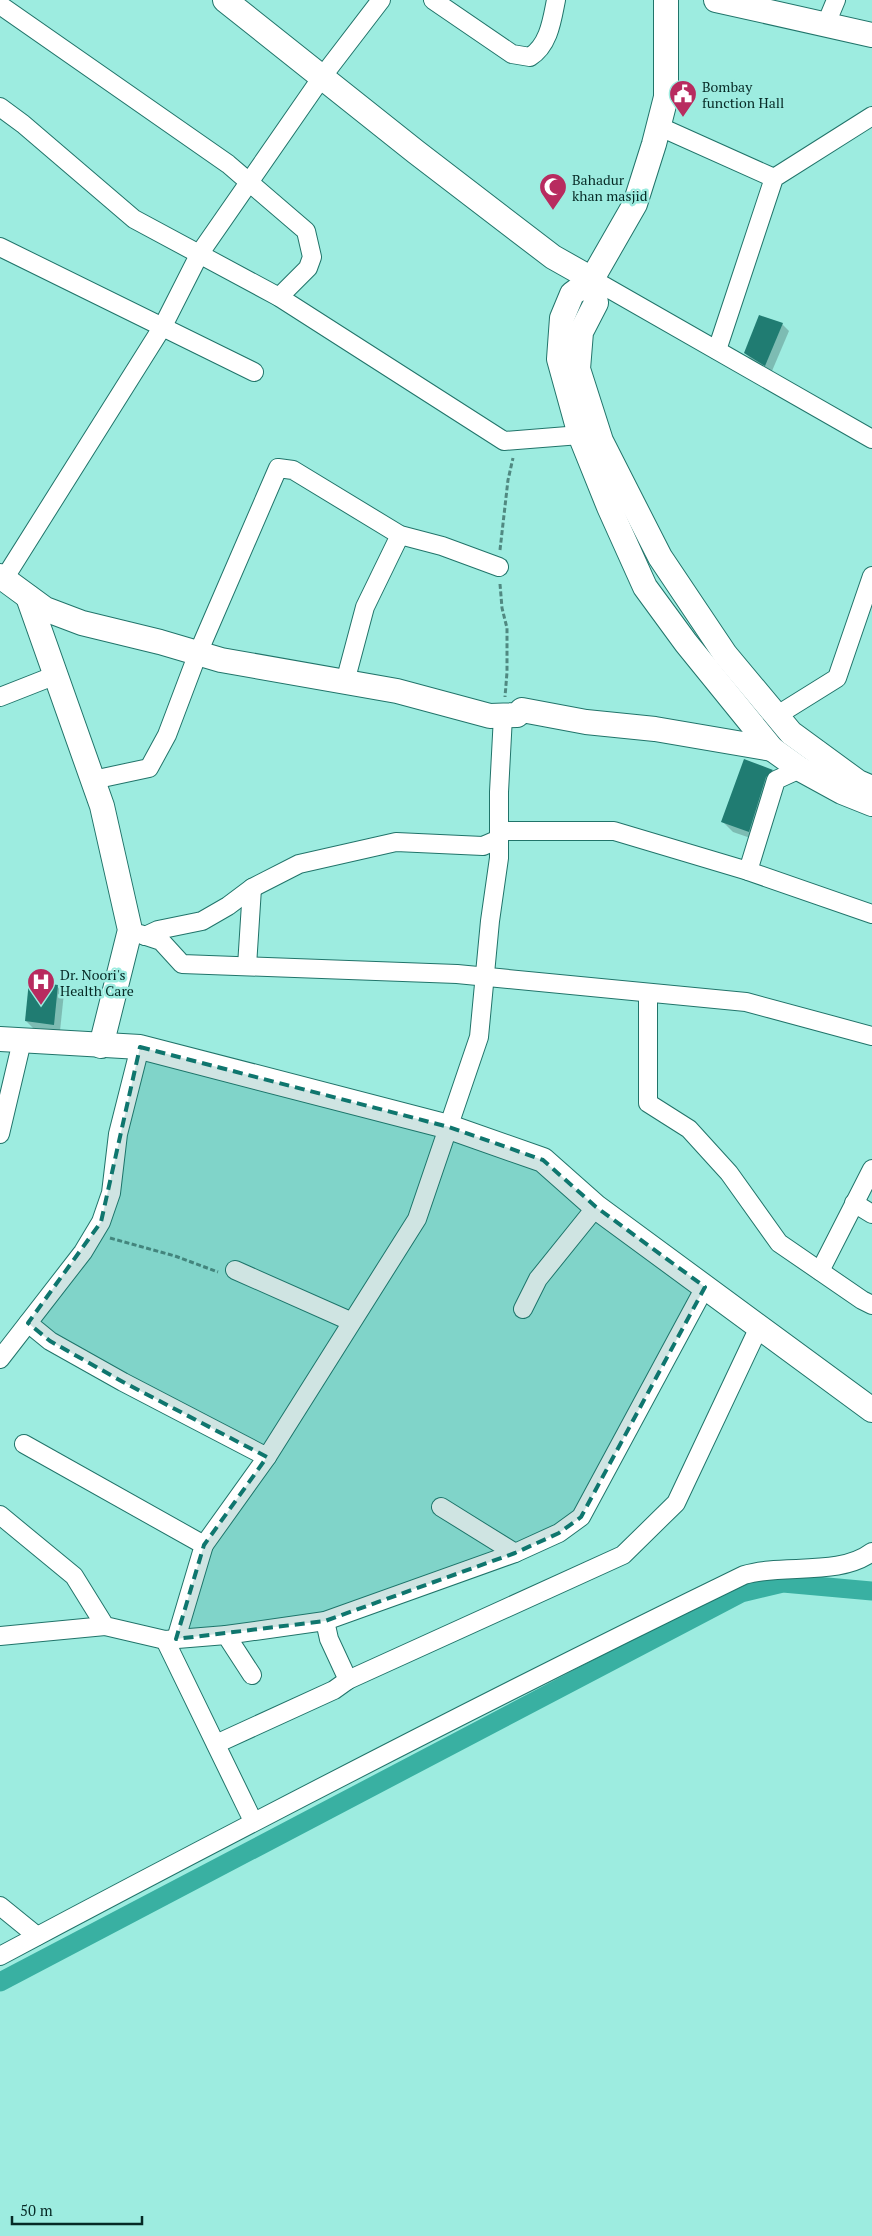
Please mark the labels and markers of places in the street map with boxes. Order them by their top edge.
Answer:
place label: Bombay function Hall [702,77,784,112]
public building icon: Bombay function Hall [668,79,698,118]
place label: Bahadur khan masjid [572,170,648,205]
mosque icon: Bahadur khan masjid [538,172,568,211]
place label: Dr. Noori's Health Care [60,965,134,1000]
hospital icon: Dr. Noori's Health Care [26,967,56,1006]

